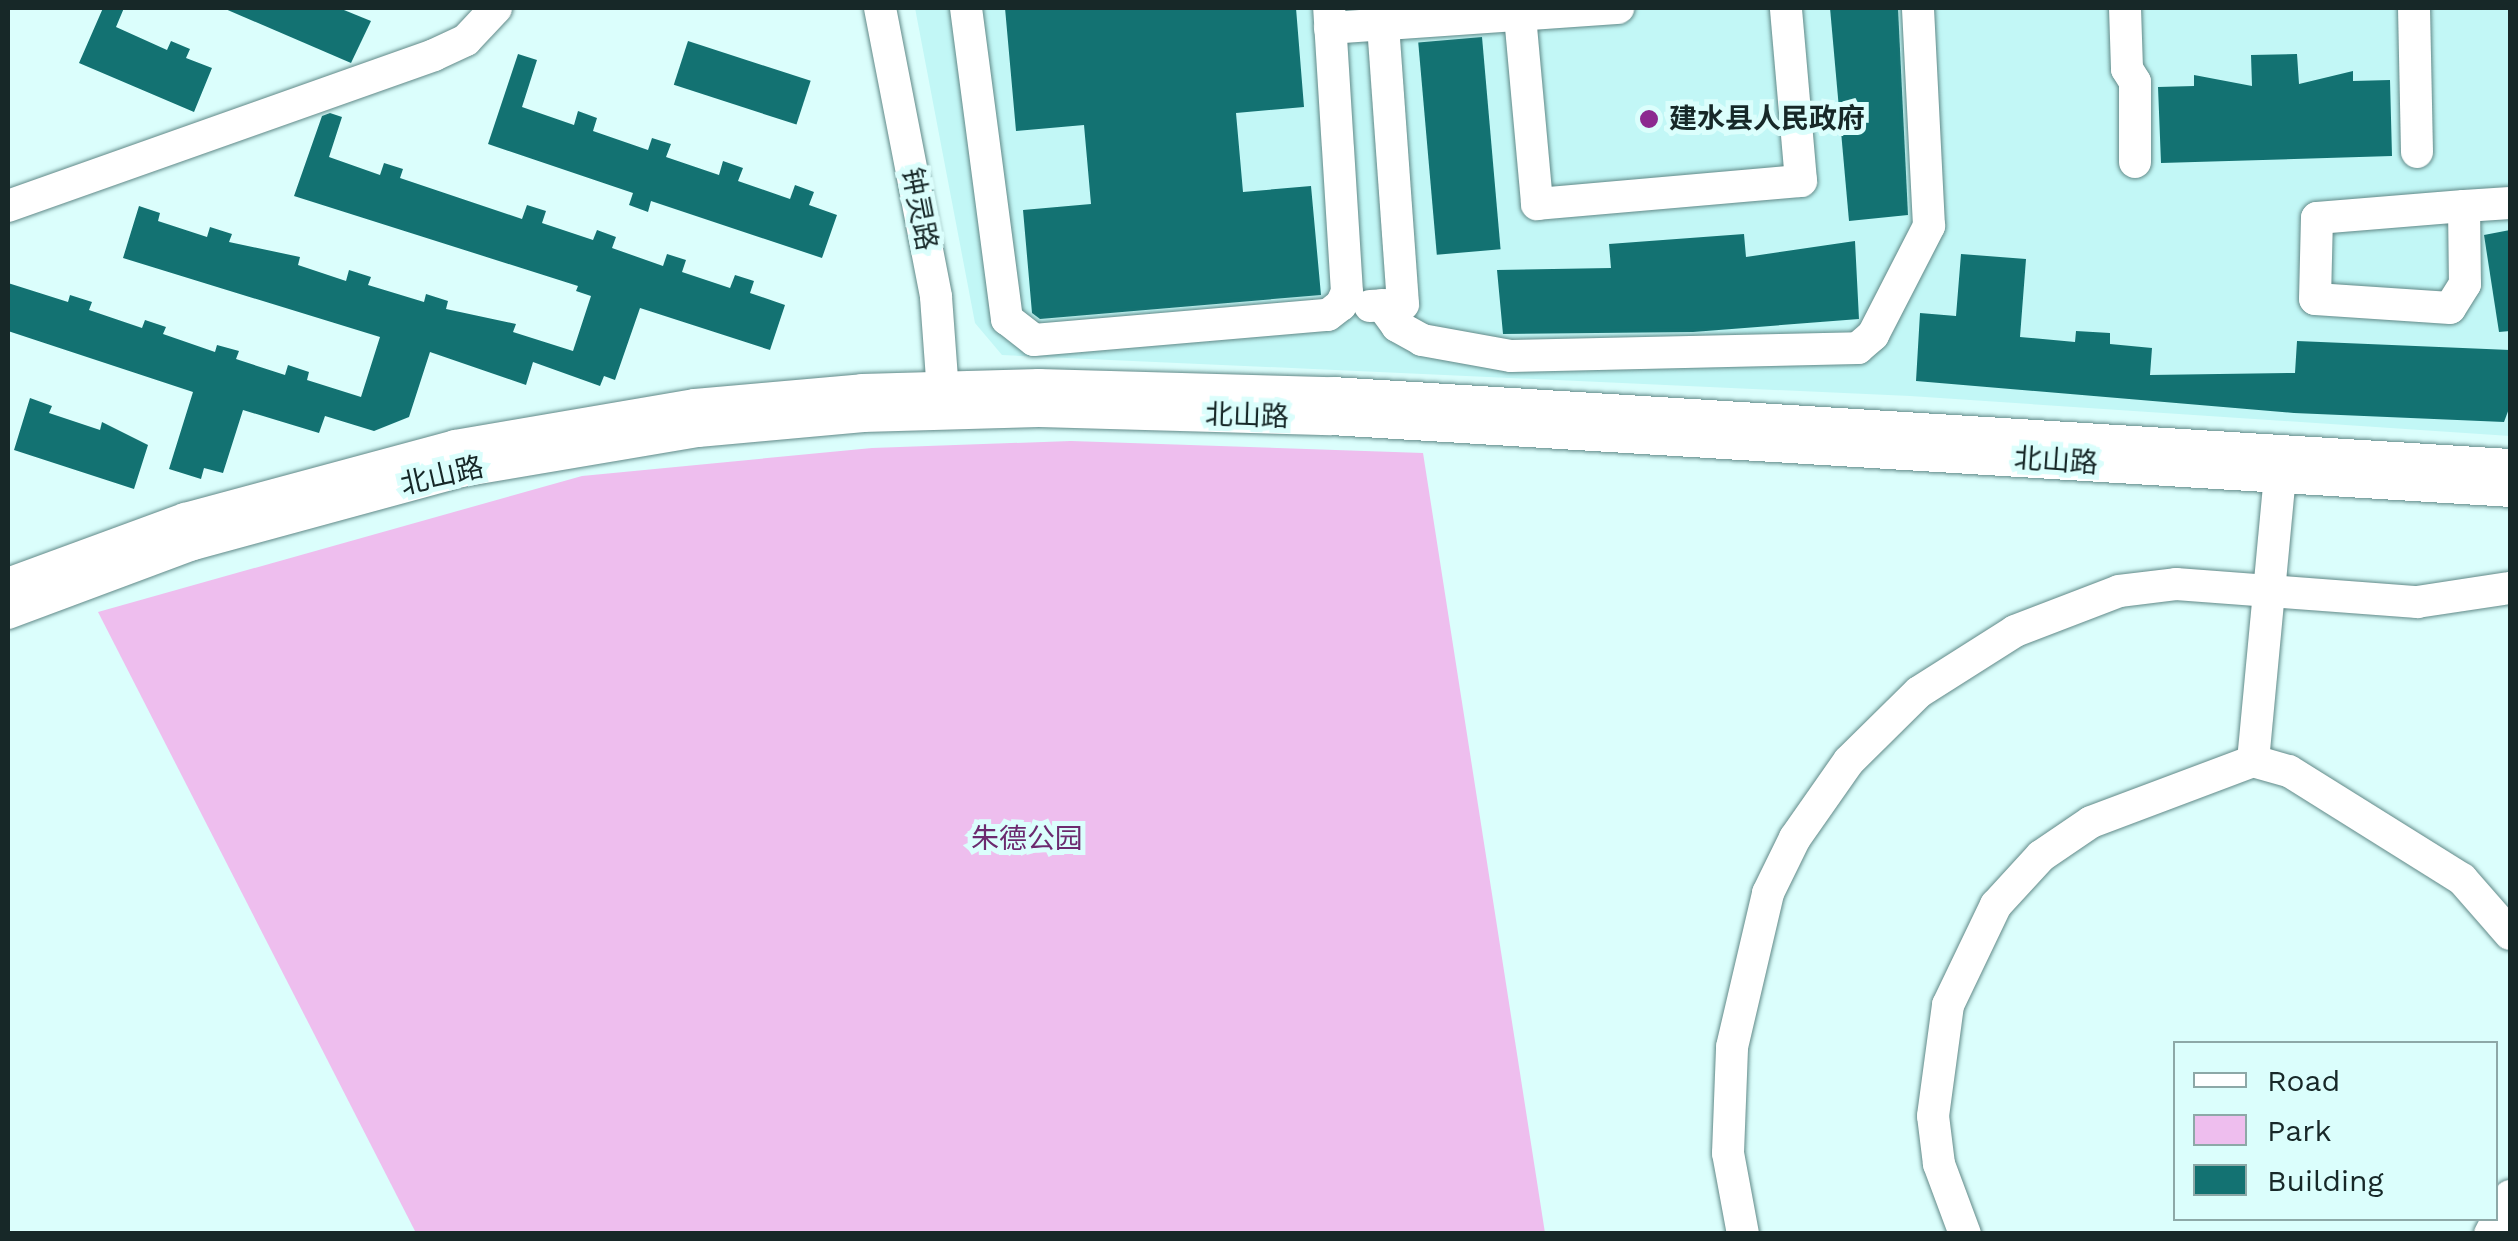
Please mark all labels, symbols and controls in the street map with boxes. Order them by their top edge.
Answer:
place label: 建水县人民政府 [1669,102,1865,136]
marker: 建水县人民政府 [1638,108,1660,130]
street label: 钟灵路 [894,165,944,253]
street label: 北山路 [1204,398,1290,434]
street label: 北山路 [2013,441,2099,481]
street label: 北山路 [397,450,487,502]
park label: 朱德公园 [971,822,1083,856]
legend [2173,1041,2498,1221]
text: Road [2267,1063,2340,1098]
text: Park [2267,1113,2332,1148]
text: Building [2267,1163,2384,1198]

